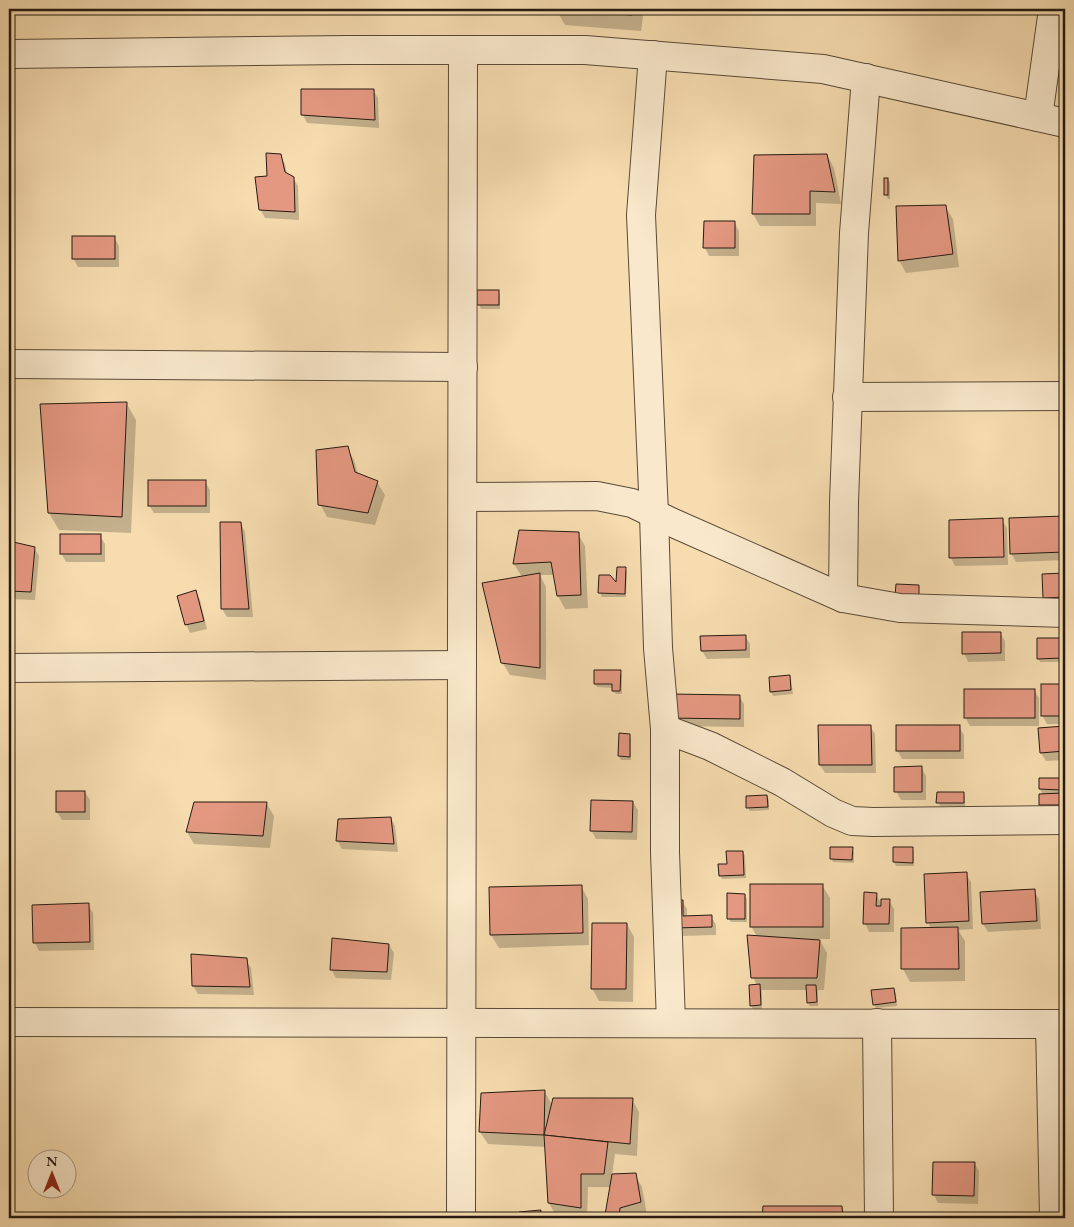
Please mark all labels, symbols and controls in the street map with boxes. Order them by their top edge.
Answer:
north arrow [28,1150,78,1200]
text: N [46,1152,58,1170]

